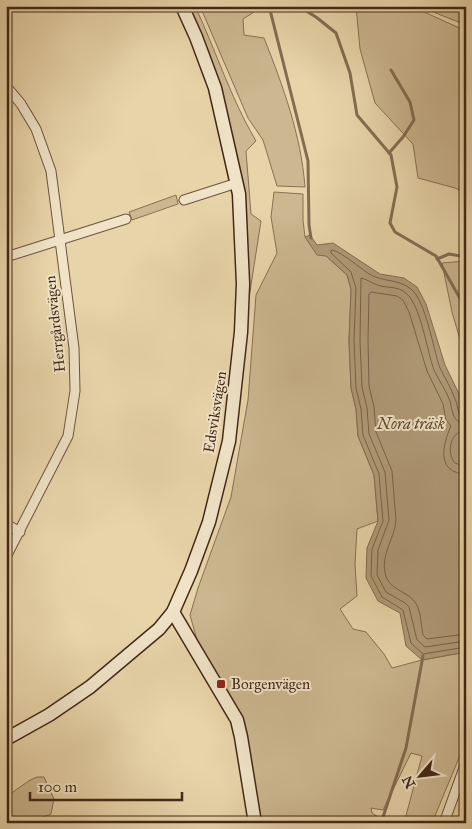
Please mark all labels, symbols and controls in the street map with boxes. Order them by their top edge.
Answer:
street label: Herrgårdsvägen [41,275,69,373]
street label: Edsviksvägen [200,370,230,454]
water label: Nora träsk [376,414,445,433]
place label: Borgenvägen [231,675,310,693]
marker: Borgenvägen [215,678,227,690]
north arrow [394,752,444,802]
scale bar [30,769,182,801]
text: N [399,773,419,791]
text: 100 m [38,778,78,796]

